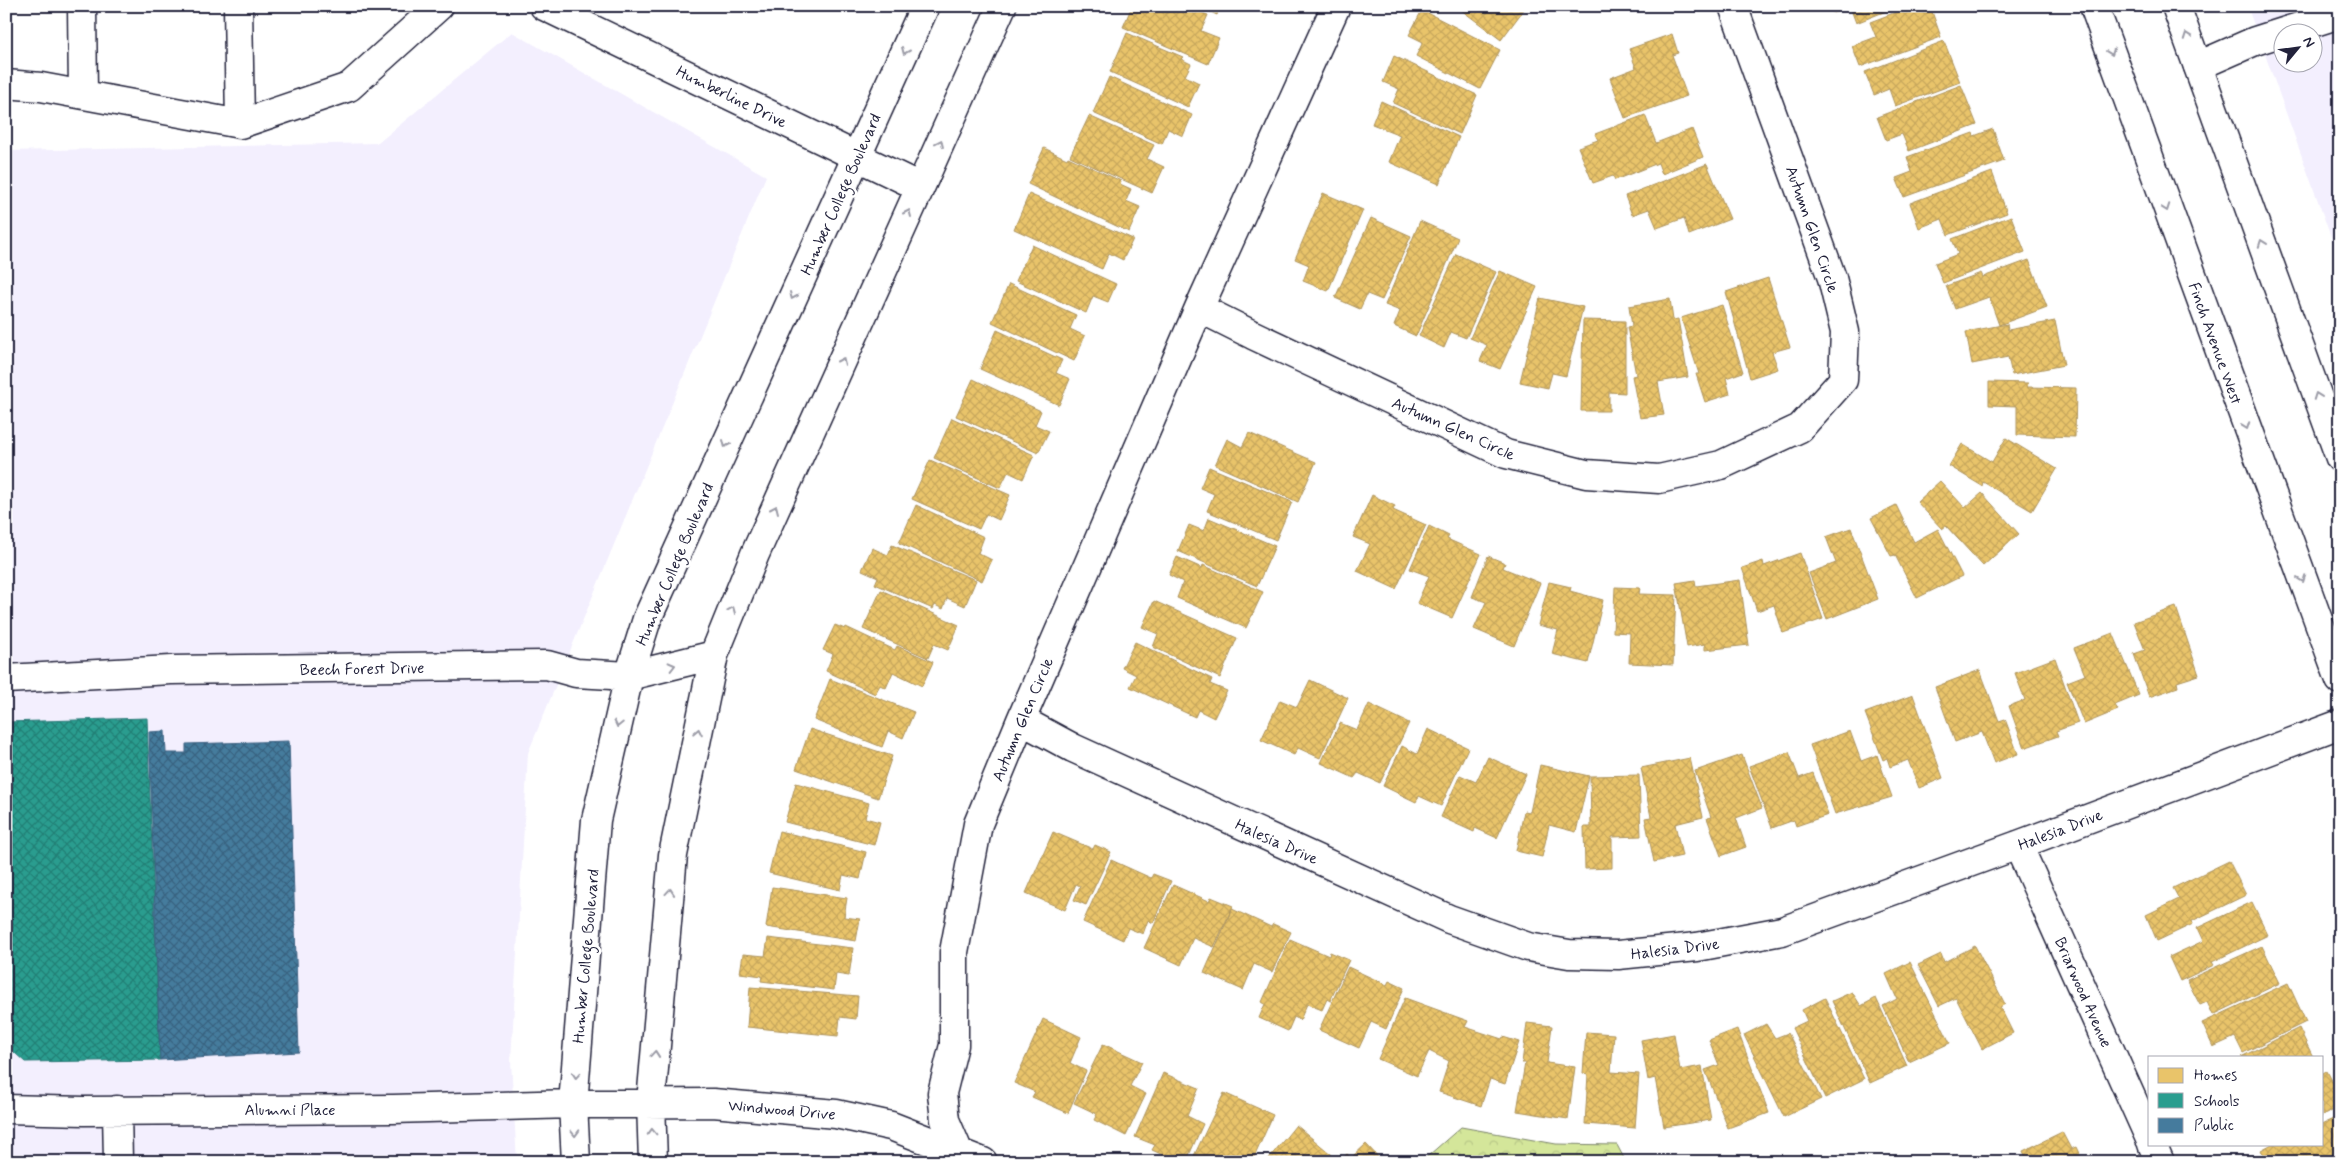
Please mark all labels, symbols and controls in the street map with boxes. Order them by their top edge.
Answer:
north arrow [2274,22,2324,72]
one-way arrow [2183,32,2193,41]
text: N [2298,34,2319,51]
one-way arrow [900,46,911,55]
one-way arrow [2105,47,2115,56]
street label: Humberline Drive [672,61,791,134]
street label: Humber College Boulevard [796,110,887,279]
one-way arrow [934,139,945,148]
street label: Autumn Glen Circle [1780,163,1843,296]
one-way arrow [2160,203,2170,212]
one-way arrow [902,209,913,218]
one-way arrow [2258,239,2268,248]
street label: Finch Avenue West [2183,280,2246,407]
one-way arrow [789,291,800,300]
one-way arrow [835,357,846,366]
one-way arrow [2313,392,2323,401]
street label: Autumn Glen Circle [1388,393,1519,466]
one-way arrow [2240,421,2250,430]
one-way arrow [722,439,733,448]
street label: Humber College Boulevard [632,480,720,650]
one-way arrow [769,505,780,514]
one-way arrow [2296,574,2306,583]
one-way arrow [726,606,737,615]
street label: Autumn Glen Circle [988,654,1059,785]
street label: Beech Forest Drive [299,658,425,681]
one-way arrow [667,661,676,672]
one-way arrow [613,719,624,728]
one-way arrow [693,728,703,736]
street label: Halesia Drive [2015,804,2106,856]
street label: Halesia Drive [1231,815,1322,870]
street label: Humber College Boulevard [568,868,606,1044]
one-way arrow [664,888,675,896]
street label: Halesia Drive [1630,934,1721,965]
street label: Briarwood Avenue [2049,934,2116,1051]
one-way arrow [649,1049,660,1057]
legend [2148,1056,2324,1146]
text: Homes [2194,1066,2237,1086]
one-way arrow [570,1072,581,1080]
text: Schools [2194,1092,2240,1112]
street label: Windwood Drive [727,1095,836,1126]
street label: Alumni Place [244,1100,336,1121]
text: Public [2194,1116,2234,1136]
one-way arrow [646,1128,657,1136]
one-way arrow [569,1129,580,1137]

